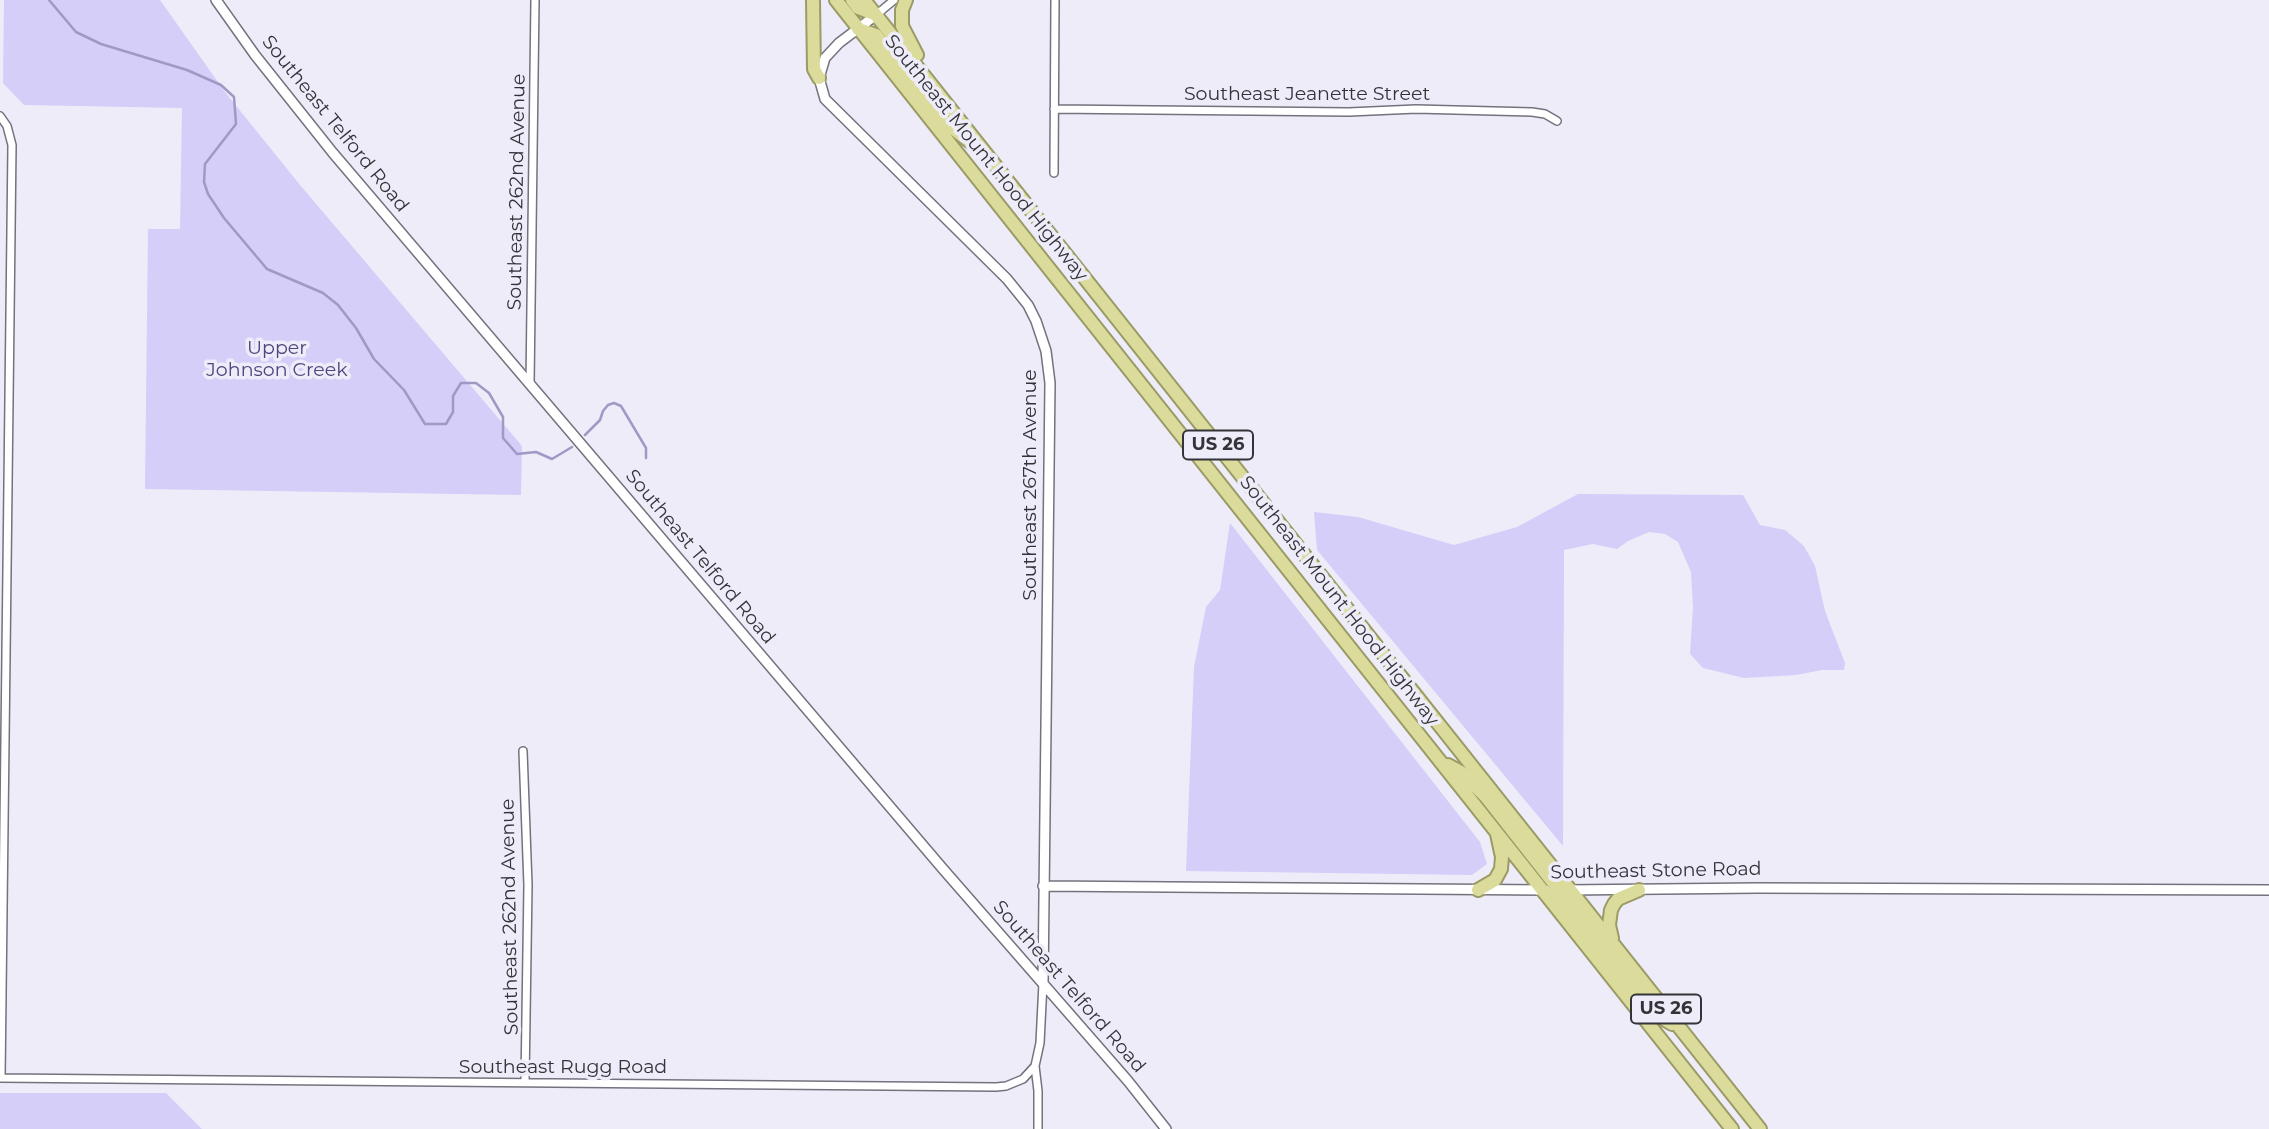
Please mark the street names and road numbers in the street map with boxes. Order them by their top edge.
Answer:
street label: Southeast Mount Hood Highway [879,30,1093,286]
street label: Southeast Telford Road [257,31,413,217]
street label: Southeast 262nd Avenue [504,73,530,311]
street label: Southeast Jeanette Street [1184,83,1430,105]
street label: Southeast 267th Avenue [1019,369,1041,601]
road number: US 26 [1183,430,1253,460]
street label: Southeast Telford Road [620,465,780,649]
street label: Southeast Mount Hood Highway [1234,472,1444,730]
street label: Southeast 262nd Avenue [497,798,523,1036]
street label: Southeast Stone Road [1550,858,1762,884]
street label: Southeast Telford Road [988,896,1150,1078]
road number: US 26 [1631,994,1701,1024]
street label: Southeast Rugg Road [459,1056,667,1078]

